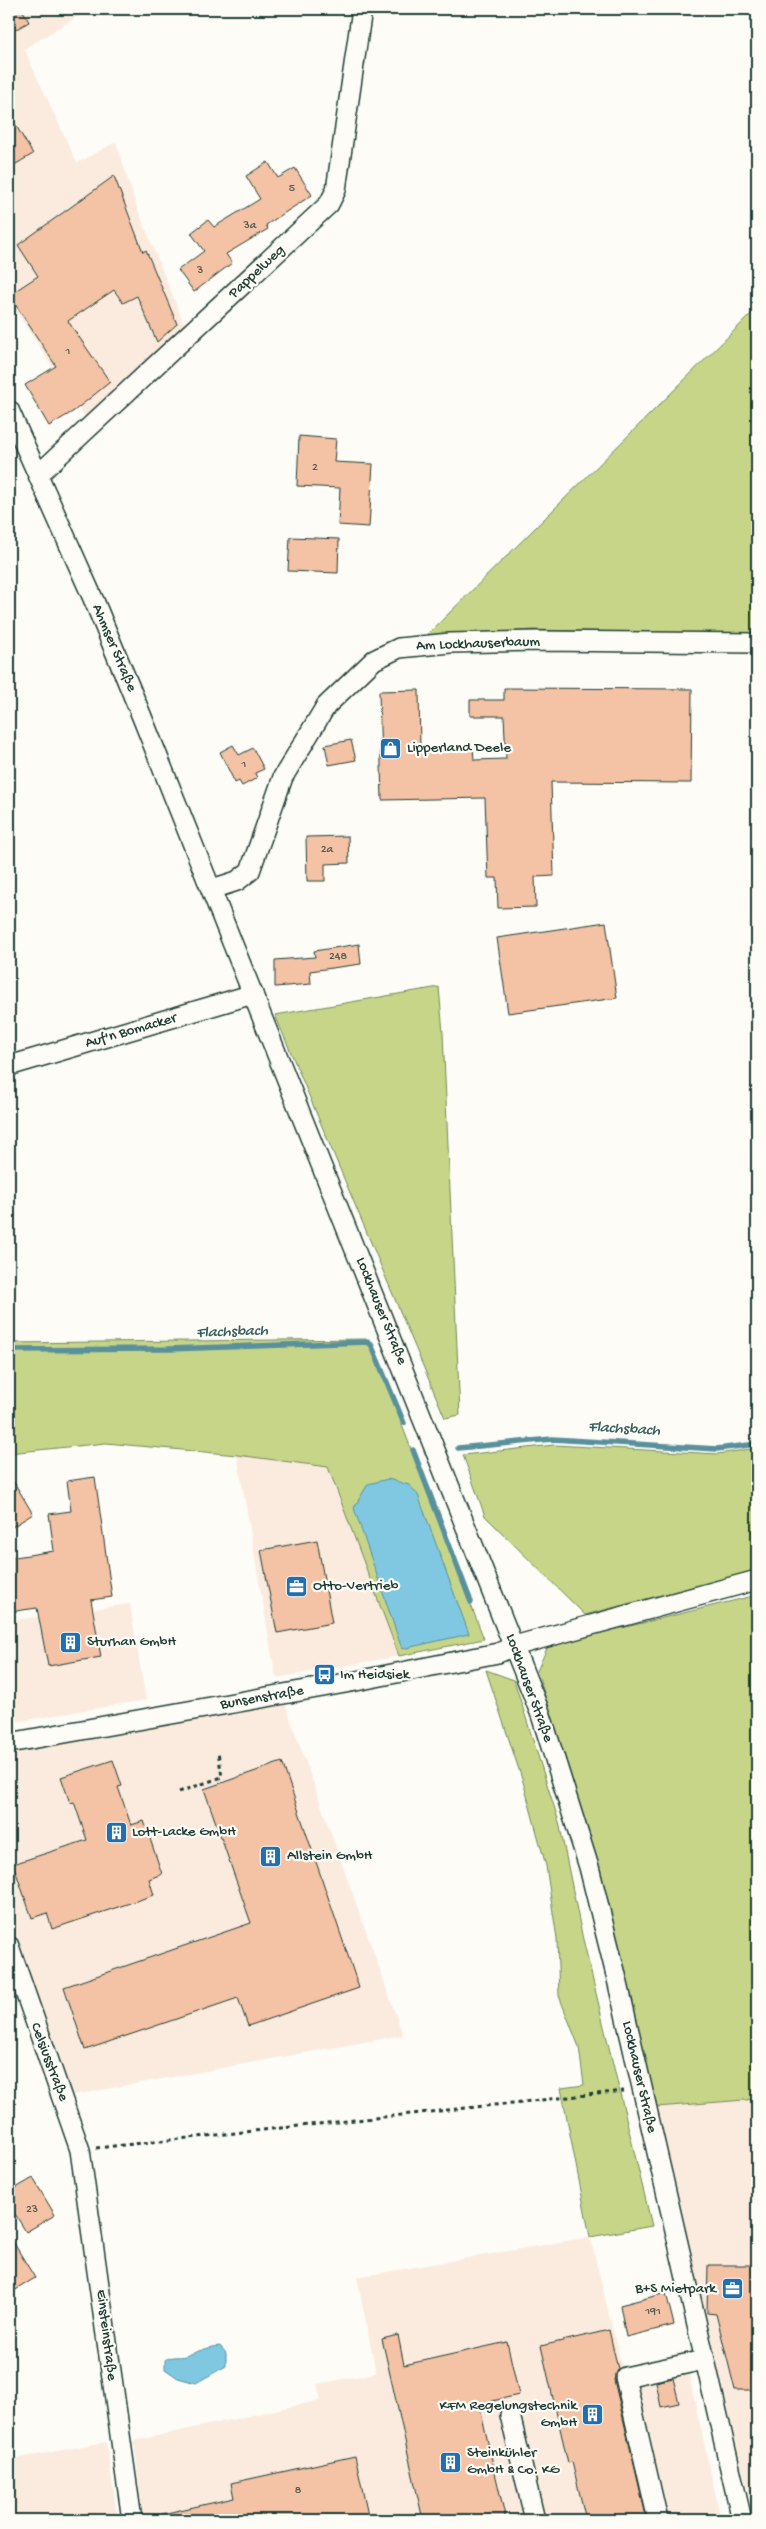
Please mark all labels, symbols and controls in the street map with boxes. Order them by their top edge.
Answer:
house number: 5 [289,182,295,196]
house number: 3a [243,219,257,233]
street label: Pappelweg [224,241,289,303]
house number: 3 [196,264,203,278]
house number: 1 [65,345,71,359]
house number: 2 [312,461,318,475]
street label: Ahmser Straße [87,602,141,695]
street label: Am Lockhauserbaum [416,633,541,655]
shop icon: Lipperland Deele [379,736,403,760]
place label: Lipperland Deele [407,739,511,757]
house number: 1 [241,758,247,772]
house number: 2a [321,843,334,857]
house number: 248 [329,950,347,964]
street label: Auf'n Bomacker [83,1009,180,1053]
street label: Lockhauser Straße [351,1255,411,1368]
water label: Flachsbach [196,1322,269,1344]
water label: Flachsbach [588,1419,661,1441]
office icon: Otto-Vertrieb [285,1574,309,1598]
place label: Otto-Vertrieb [313,1577,399,1595]
building icon: Sturhan GmbH [59,1630,83,1654]
street label: Lockhauser Straße [501,1631,557,1745]
place label: Sturhan GmbH [87,1633,177,1651]
bus stop icon: Im Heidsiek [312,1663,336,1687]
place label: Im Heidsiek [340,1666,411,1684]
street label: Bunsenstraße [218,1682,305,1714]
building icon: Lott-Lacke GmbH [104,1820,128,1844]
place label: Lott-Lacke GmbH [132,1823,236,1841]
building icon: Allstein GmbH [259,1844,283,1868]
place label: Allstein GmbH [287,1847,373,1865]
street label: Lockhauser Straße [617,2019,661,2135]
street label: Celsiusstraße [26,2020,72,2104]
house number: 23 [26,2203,38,2217]
office icon: B+S Mietpark [720,2277,744,2301]
place label: B+S Mietpark [634,2280,717,2298]
street label: Einsteinstraße [91,2288,121,2382]
house number: 191 [644,2305,661,2319]
place label: KFM Regelungstechnik GmbH [440,2397,578,2432]
building icon: KFM Regelungstechnik GmbH [581,2403,605,2427]
place label: Steinkühler GmbH & Co. KG [467,2444,560,2479]
building icon: Steinkühler GmbH & Co. KG [439,2450,463,2474]
house number: 8 [295,2484,302,2498]

